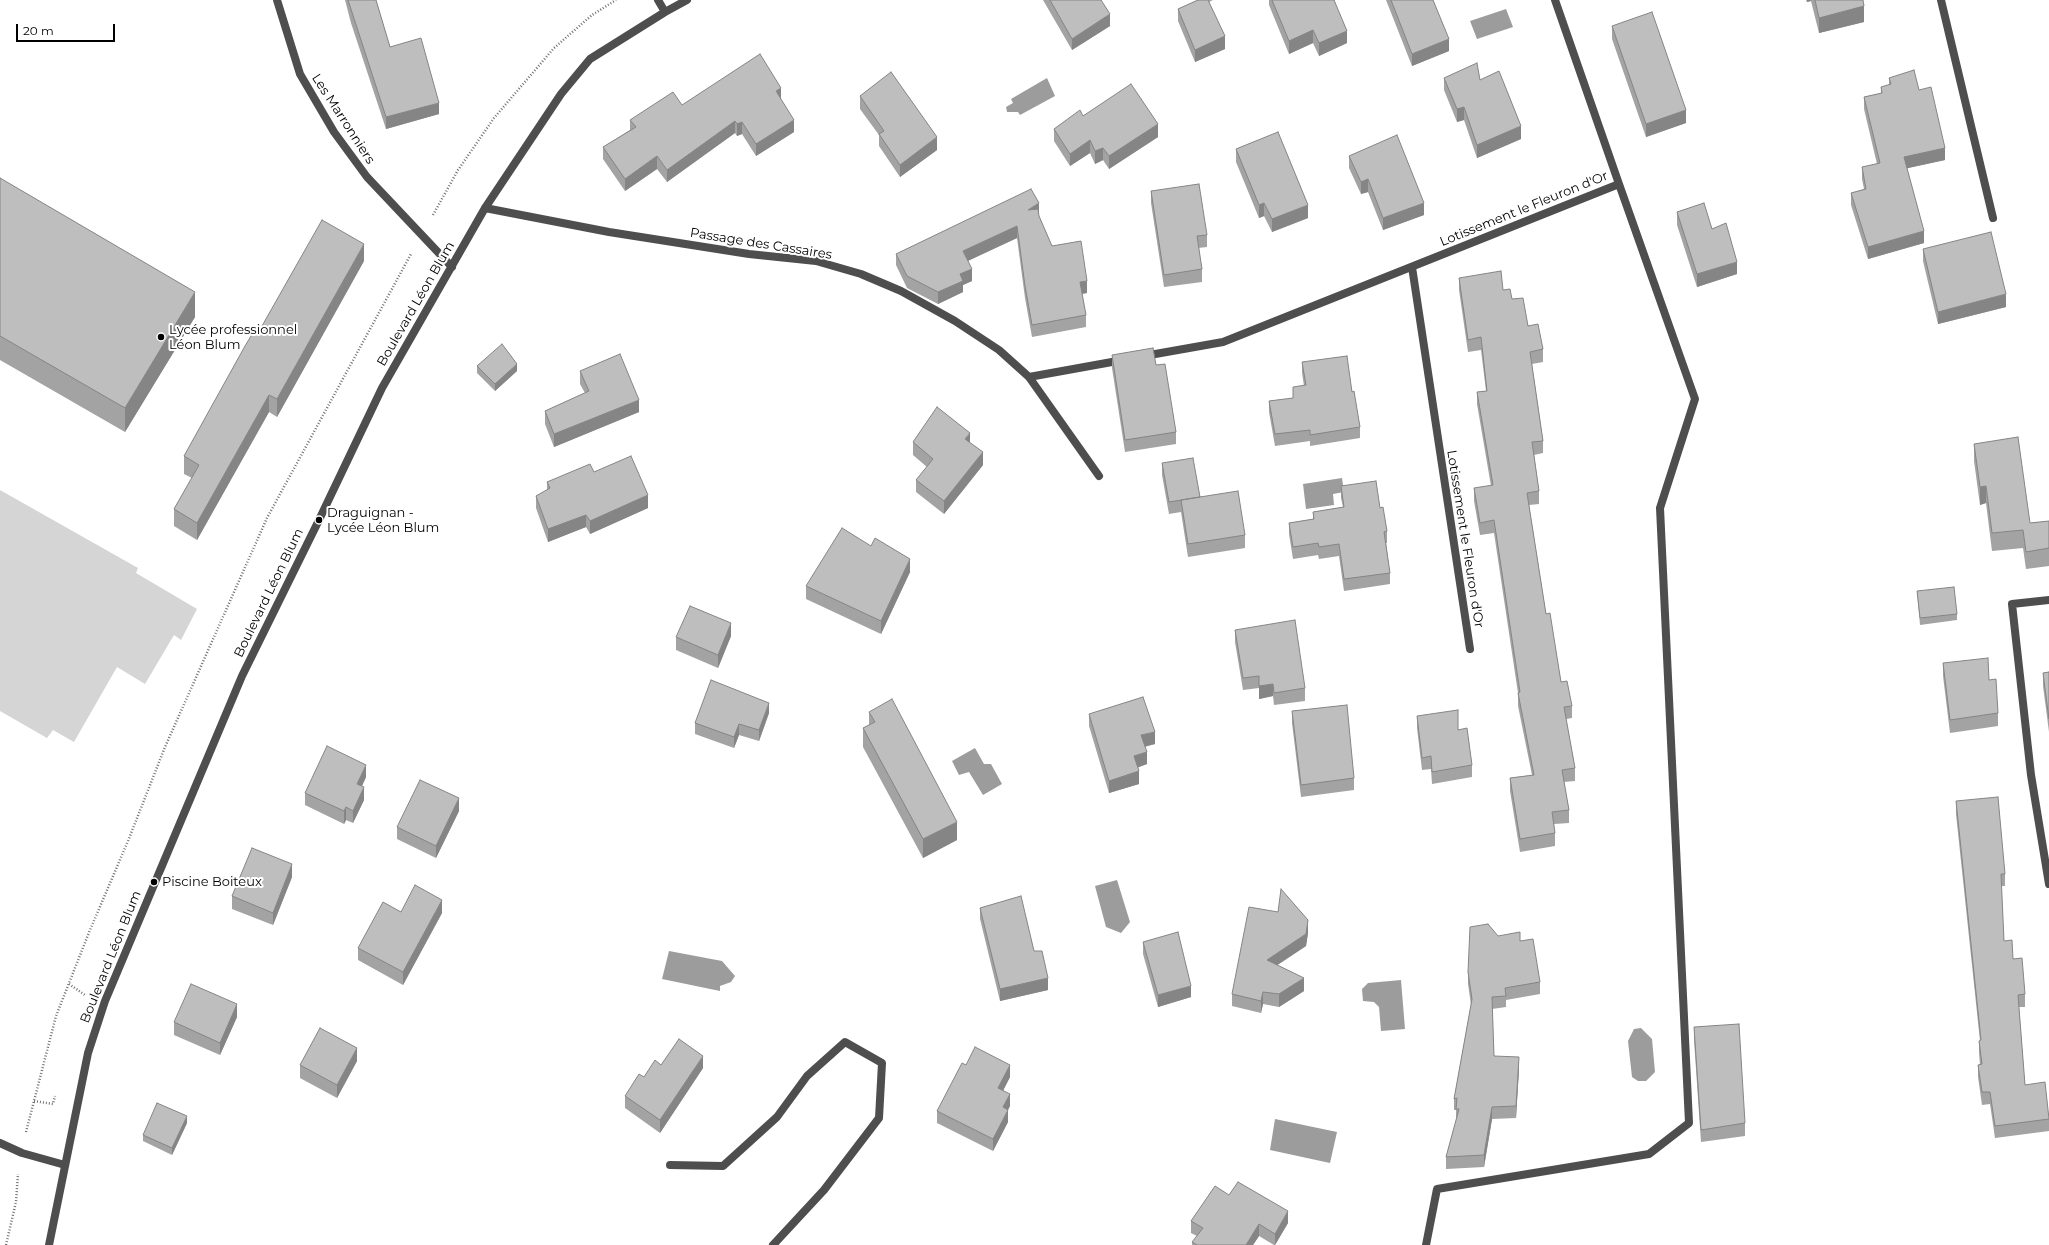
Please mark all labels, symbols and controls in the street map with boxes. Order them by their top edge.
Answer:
scale bar [18,16,117,42]
text: 20 m [23,23,54,38]
street label: Les Marronniers [308,71,378,167]
street label: Lotissement le Fleuron d'Or [1438,168,1610,250]
street label: Passage des Cassaires [689,225,833,263]
street label: Boulevard Léon Blum [374,239,458,369]
place label: Lycée professionnel Léon Blum [169,322,297,353]
marker: Lycée professionnel Léon Blum [156,332,166,342]
street label: Lotissement le Fleuron d'Or [1443,449,1487,629]
place label: Draguignan - Lycée Léon Blum [327,505,439,536]
marker: Draguignan - Lycée Léon Blum [314,515,324,525]
street label: Boulevard Léon Blum [231,526,307,660]
place label: Piscine Boiteux [162,874,262,890]
marker: Piscine Boiteux [149,877,159,887]
street label: Boulevard Léon Blum [77,889,145,1025]

